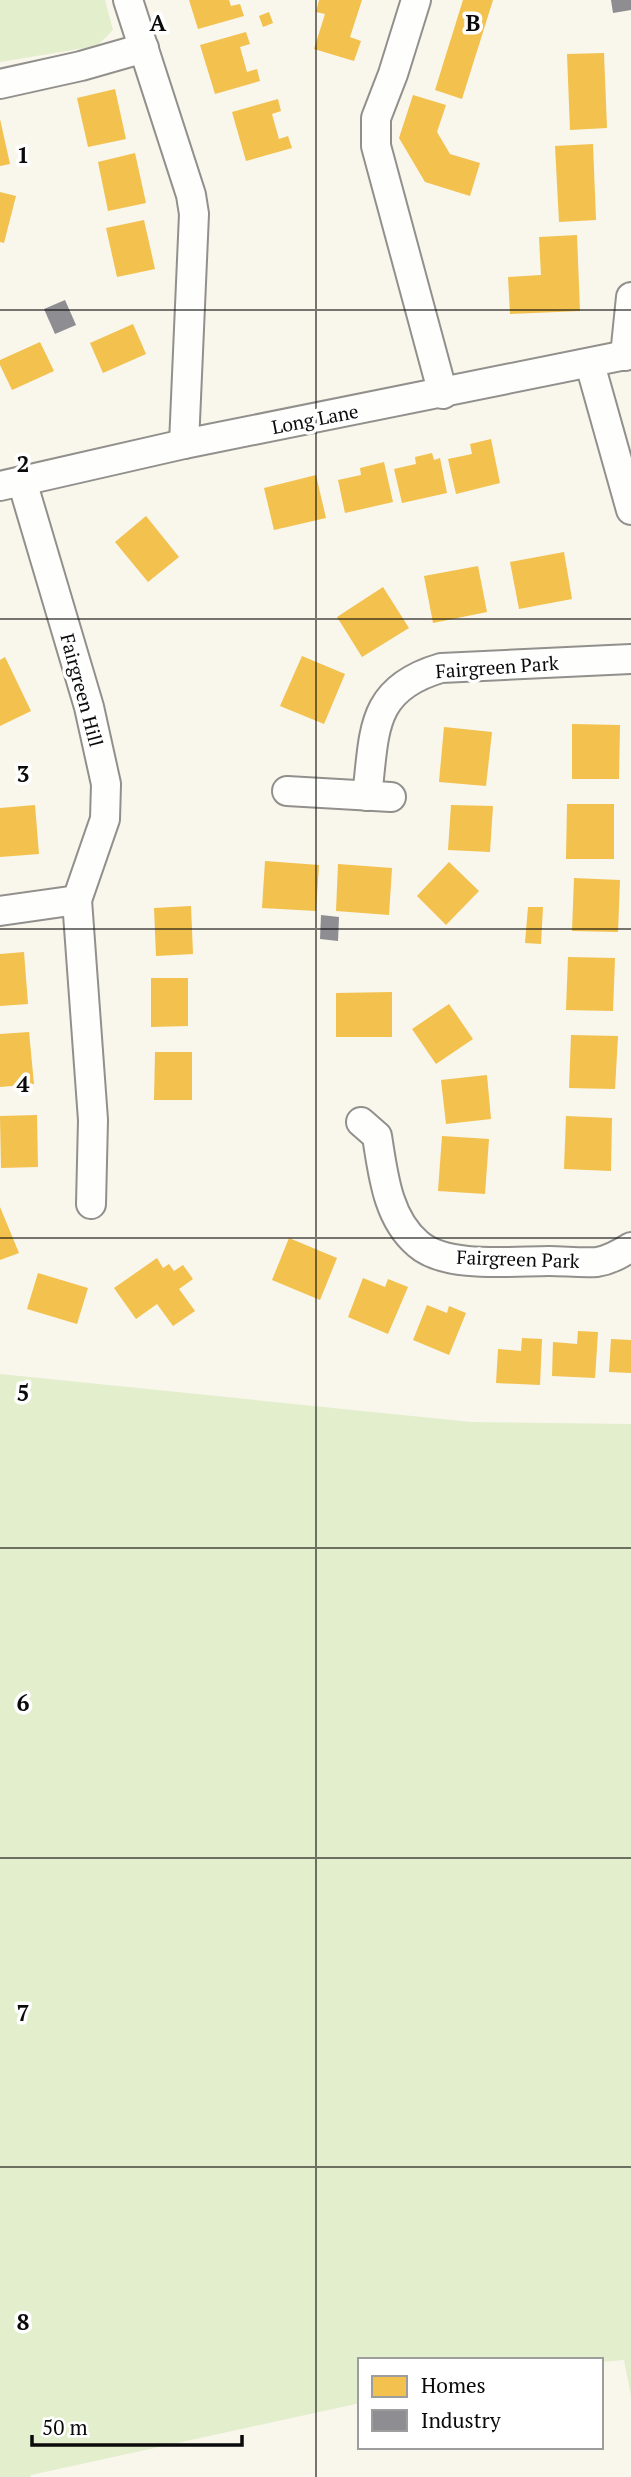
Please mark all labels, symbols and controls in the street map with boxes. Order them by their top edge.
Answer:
text: A [150,7,167,38]
text: B [466,7,481,38]
text: 1 [17,139,30,170]
street label: Long Lane [269,398,360,439]
text: 2 [17,448,30,479]
street label: Fairgreen Hill [55,630,110,749]
street label: Fairgreen Park [435,650,560,683]
text: 3 [17,758,30,789]
text: 4 [17,1068,30,1099]
street label: Fairgreen Park [456,1244,580,1273]
text: 5 [17,1377,30,1408]
text: 6 [17,1687,30,1718]
text: 7 [17,1997,30,2028]
text: 8 [17,2306,30,2337]
legend [358,2358,603,2449]
text: Homes [421,2371,486,2399]
scale bar [32,2404,242,2448]
text: Industry [421,2406,501,2434]
text: 50 m [42,2413,88,2441]

